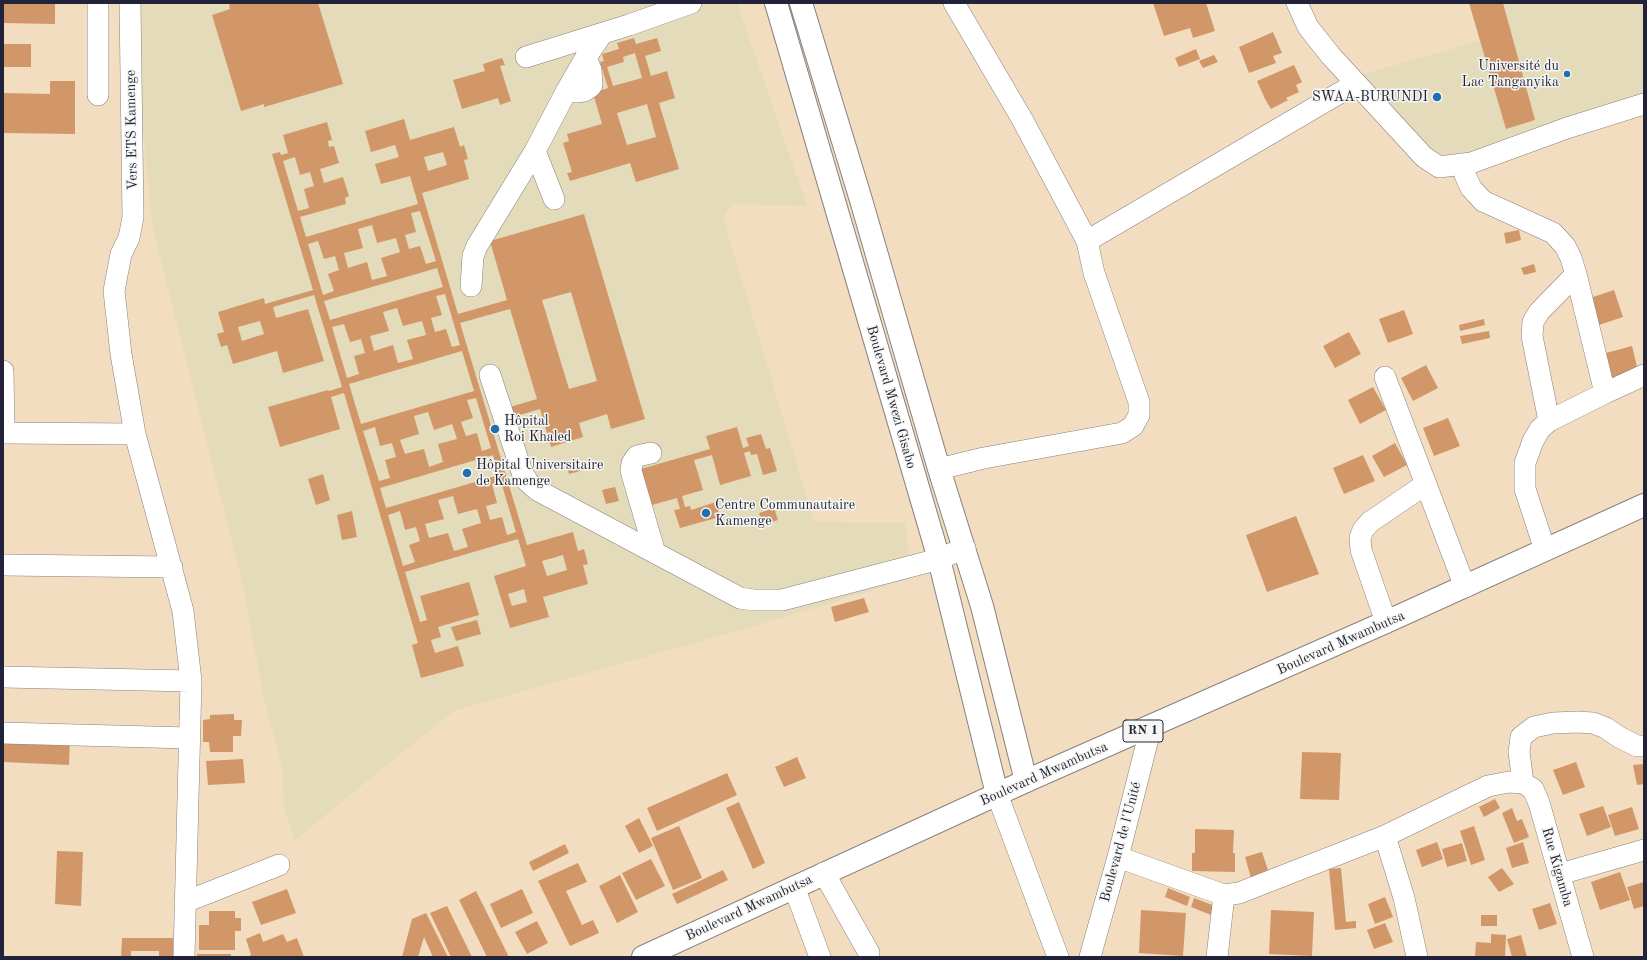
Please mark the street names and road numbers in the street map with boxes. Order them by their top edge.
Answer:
street label: Vers ETS Kamenge [123,70,141,190]
street label: Boulevard Mwezi Gisabo [862,323,920,471]
street label: Boulevard Mwambutsa [1275,607,1407,679]
road number: RN 1 [1123,720,1163,742]
street label: Boulevard Mwambutsa [978,738,1110,810]
street label: Boulevard de l'Unité [1097,780,1145,904]
street label: Rue Kigamba [1538,825,1576,909]
street label: Boulevard Mwambutsa [683,871,815,945]

